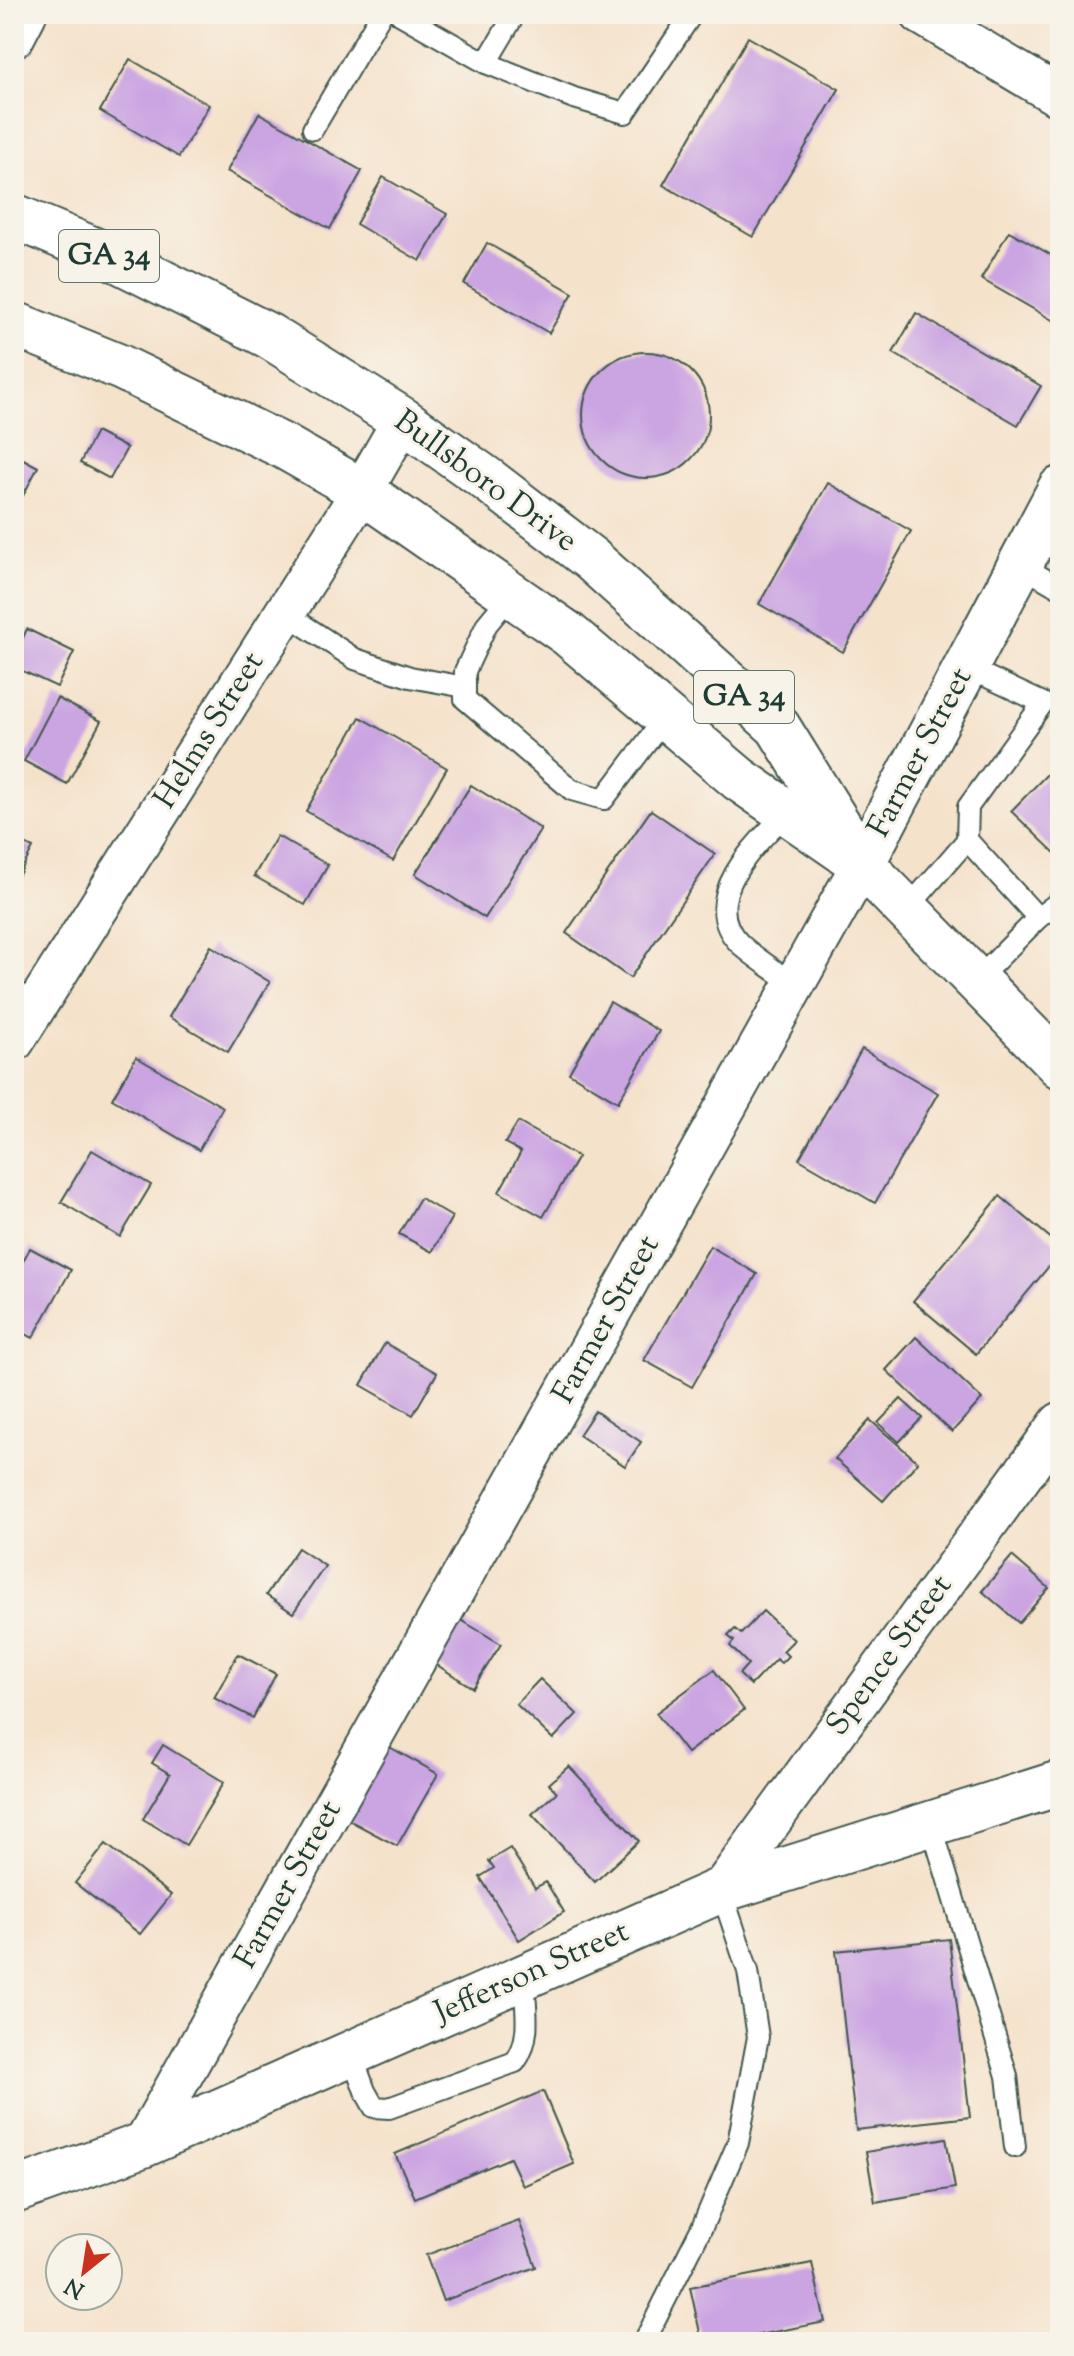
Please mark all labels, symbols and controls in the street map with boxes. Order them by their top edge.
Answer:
road number: GA 34 [59,230,159,282]
street label: Bullsboro Drive [384,400,586,564]
street label: Helms Street [143,644,277,818]
street label: Farmer Street [857,660,985,846]
road number: GA 34 [694,671,794,723]
street label: Farmer Street [542,1227,672,1413]
street label: Spence Street [816,1566,964,1746]
street label: Farmer Street [224,1792,354,1978]
street label: Jefferson Street [426,1910,637,2037]
north arrow [44,2232,124,2312]
text: N [60,2268,91,2305]

